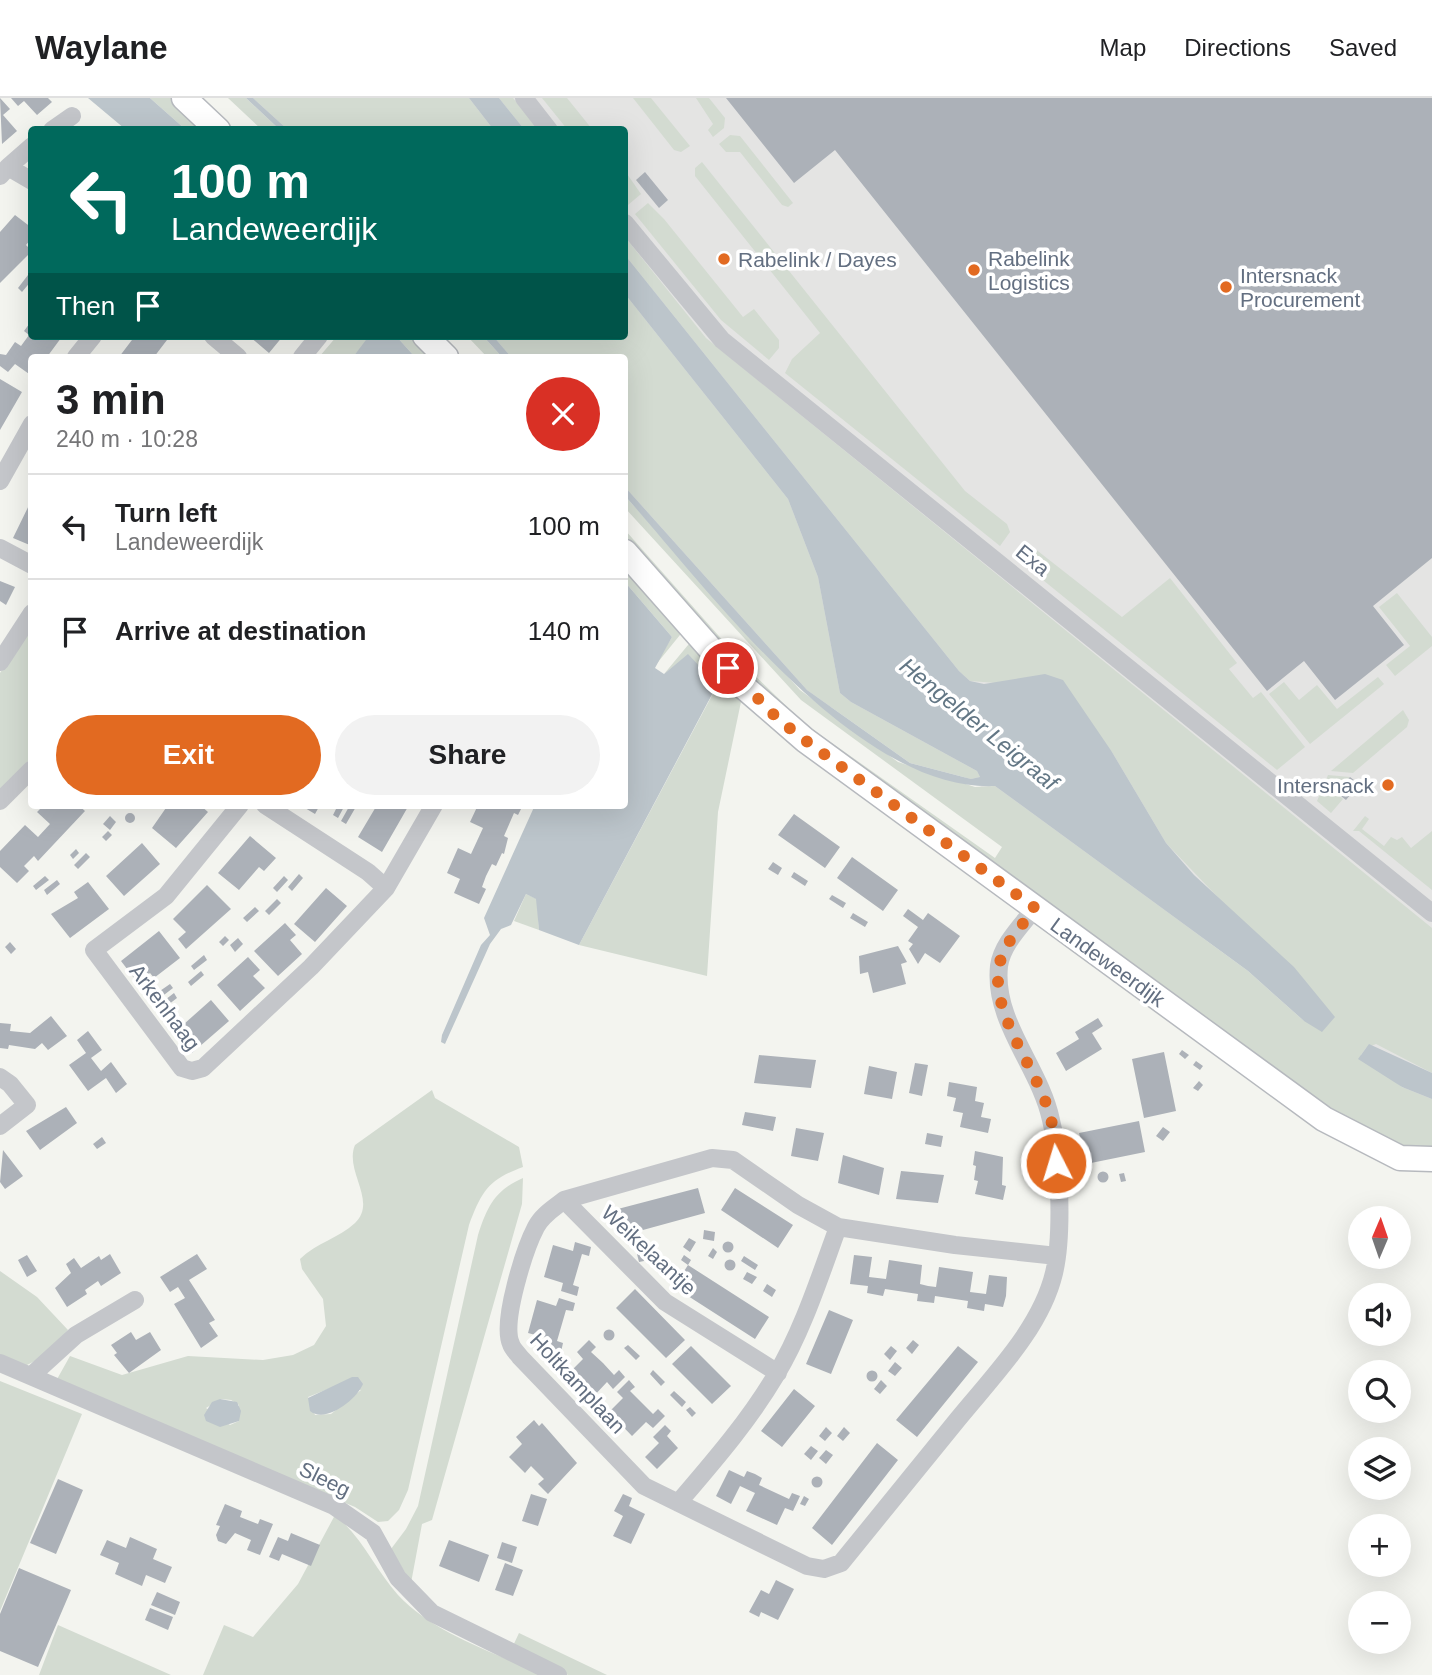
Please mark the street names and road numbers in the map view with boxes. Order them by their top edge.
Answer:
street label: Exa [1012,540,1055,581]
street label: Landeweerdijk [1046,913,1170,1011]
street label: Arkenhaag [125,960,205,1054]
street label: Weikelaantje [597,1201,701,1299]
street label: Holtkamplaan [526,1328,630,1438]
street label: Sleeg [296,1457,354,1501]

